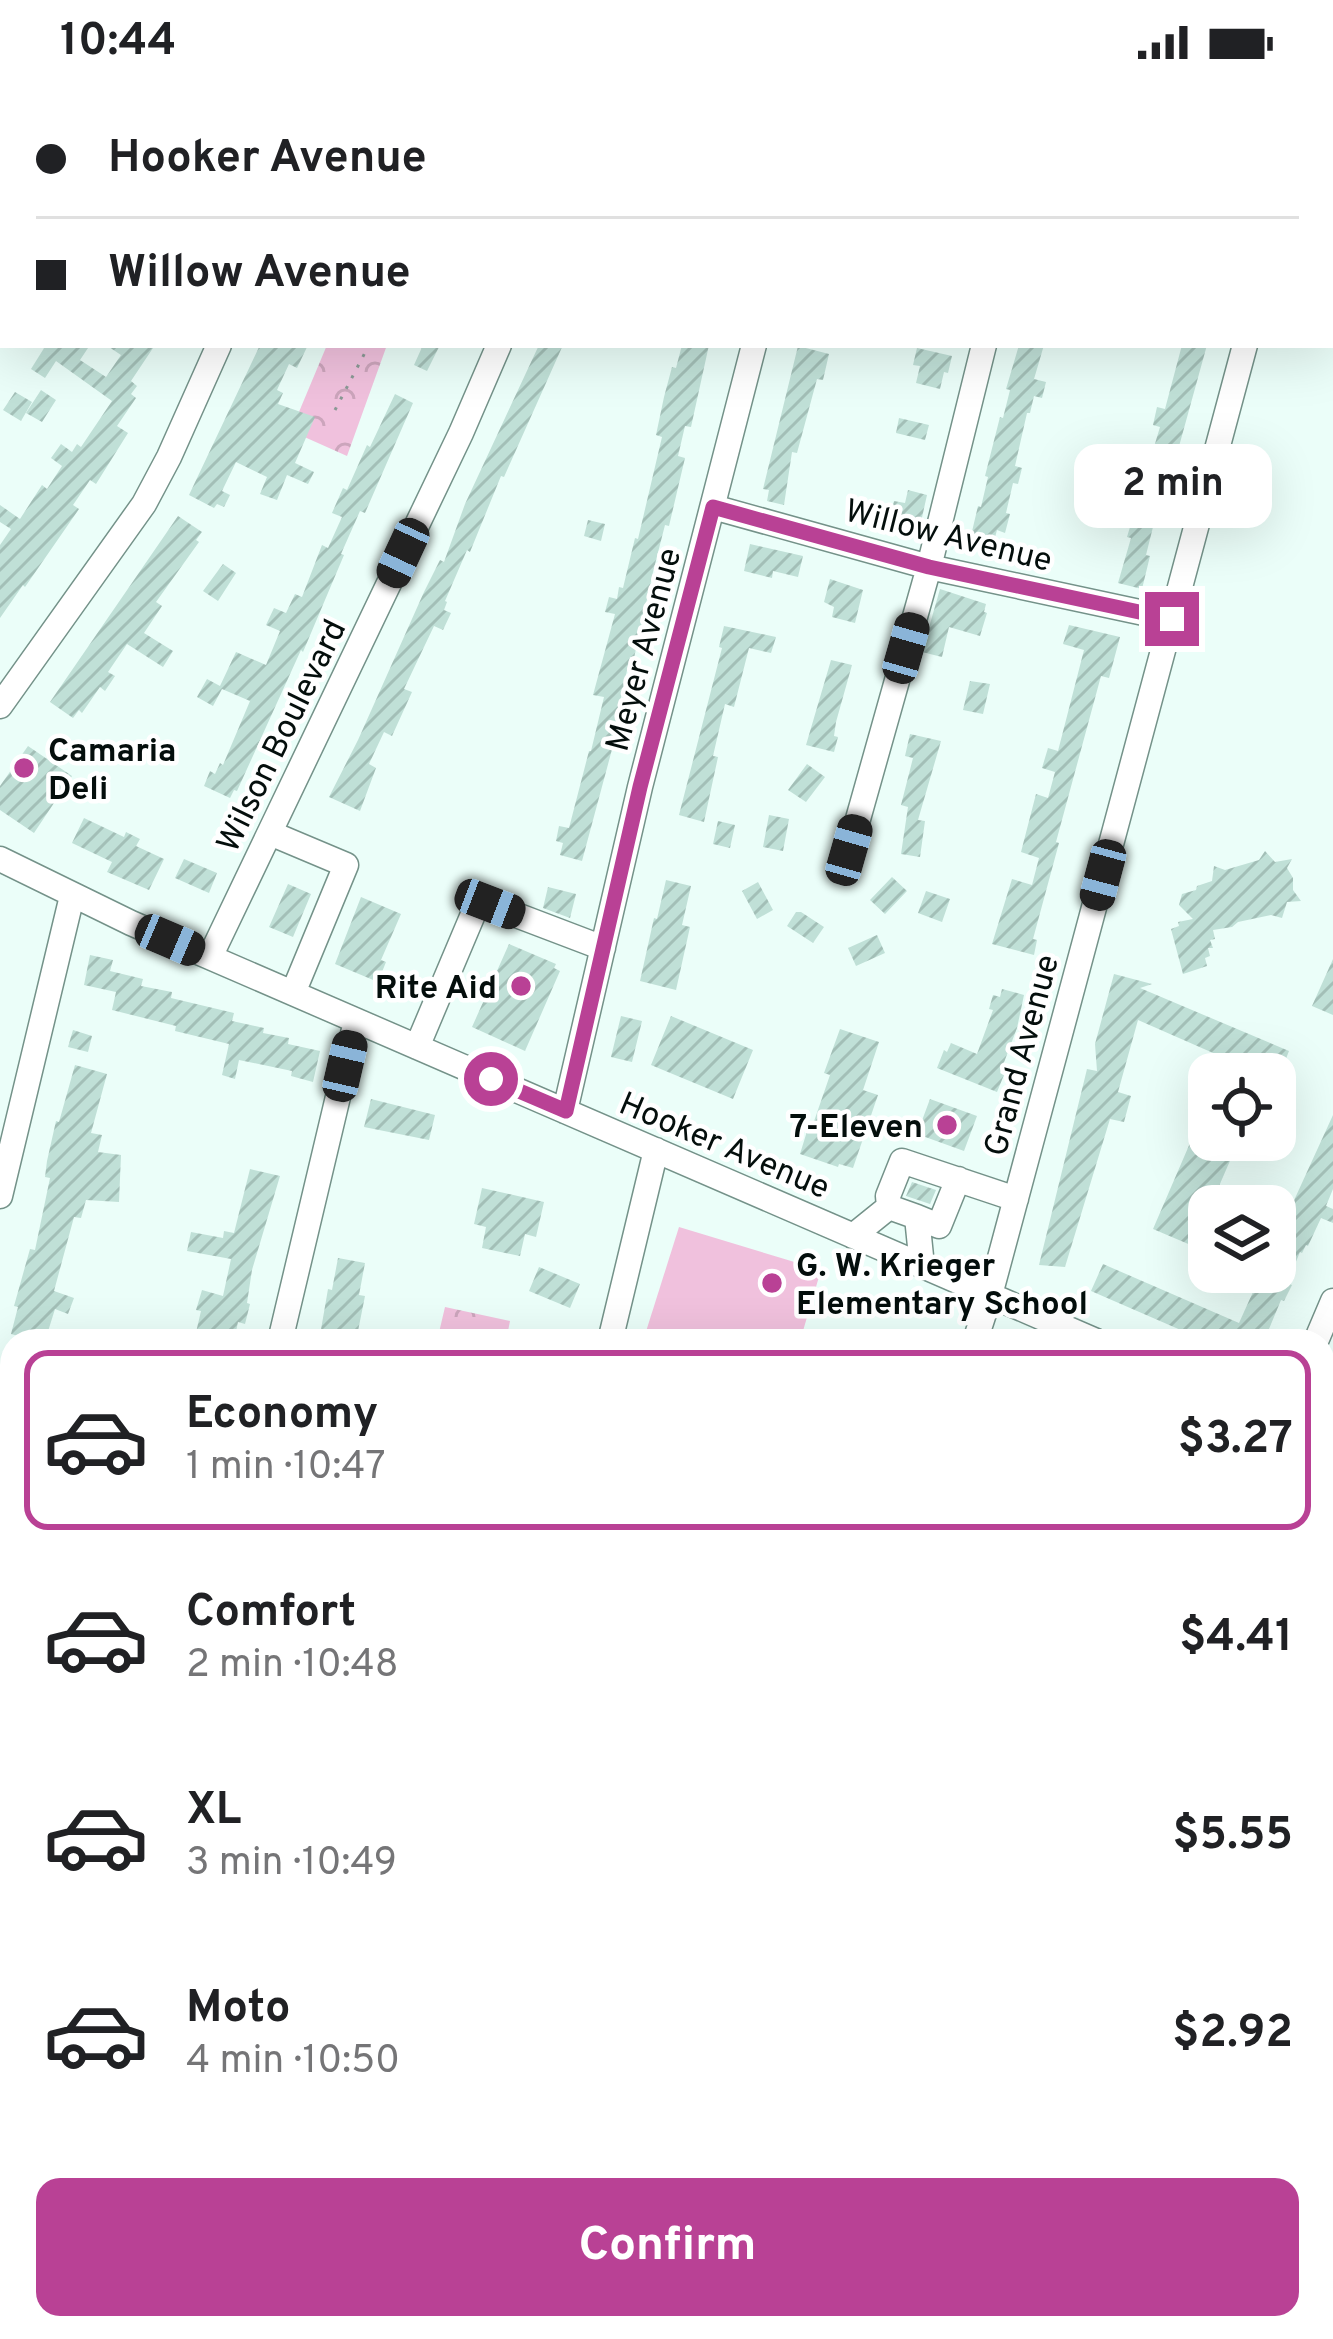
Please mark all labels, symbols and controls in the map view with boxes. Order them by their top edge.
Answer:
text: 10:44 [60,14,176,71]
text: Hooker Avenue [108,131,427,188]
text: Willow Avenue [108,246,411,303]
callout: 2 min [1073,445,1271,529]
text: 2 min [1122,461,1224,510]
street label: Willow Avenue [840,492,1056,584]
car [371,513,435,593]
street label: Meyer Avenue [599,544,693,756]
route end [1145,592,1199,646]
car [879,608,933,688]
street label: Wilson Boulevard [209,614,358,860]
place label: Camaria Deli [48,732,176,812]
marker: Camaria Deli [11,755,37,781]
car [822,810,876,890]
car [1076,836,1130,914]
car [450,874,530,934]
car [130,909,210,971]
street label: Grand Avenue [977,951,1071,1161]
place label: Rite Aid [375,969,497,1011]
marker: Rite Aid [508,973,534,999]
car [319,1027,371,1105]
route start [464,1052,518,1106]
map controls [1188,1053,1296,1293]
button: locate [1188,1053,1296,1161]
street label: Hooker Avenue [612,1084,835,1211]
place label: 7-Eleven [790,1108,923,1150]
marker: 7-Eleven [934,1112,960,1138]
button: layers [1188,1185,1296,1293]
place label: G. W. Krieger Elementary School [796,1247,1088,1327]
marker: G. W. Krieger Elementary School [759,1270,785,1296]
icon: car [42,1386,150,1494]
text: Economy [186,1387,378,1444]
text: $3.27 [1178,1412,1293,1469]
text: 1 min · 10:47 [186,1444,386,1493]
icon: car [42,1584,150,1692]
text: Comfort [186,1585,356,1642]
text: $4.41 [1179,1610,1293,1667]
text: 2 min · 10:48 [186,1642,399,1691]
icon: car [42,1782,150,1890]
text: XL [186,1783,241,1840]
text: $5.55 [1172,1808,1293,1865]
text: 3 min · 10:49 [186,1840,397,1889]
icon: car [42,1980,150,2088]
text: Moto [186,1981,290,2038]
text: $2.92 [1172,2006,1293,2063]
text: 4 min · 10:50 [186,2038,400,2087]
button: Confirm [36,2178,1299,2316]

